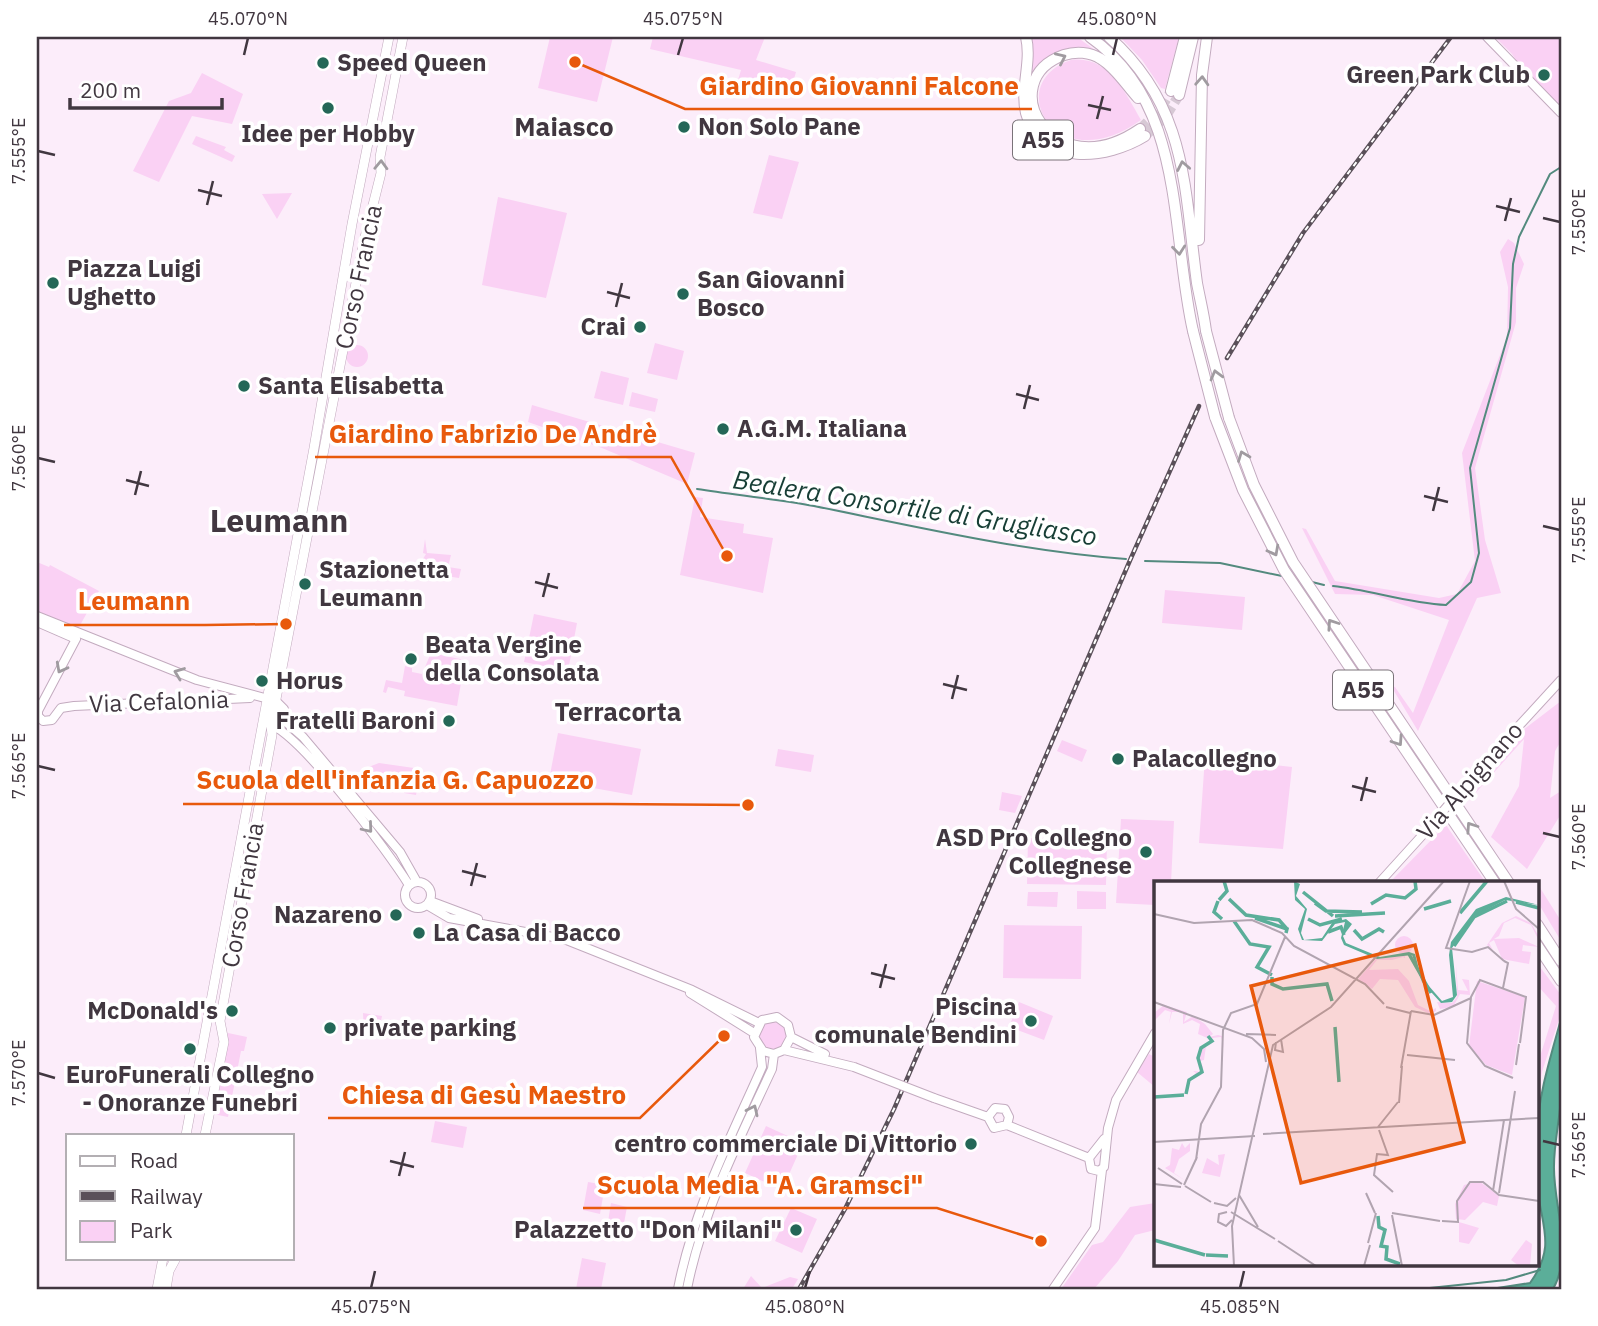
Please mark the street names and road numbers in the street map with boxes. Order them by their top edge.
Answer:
road number: A55 [1013,120,1073,160]
street label: Corso Francia [327,201,389,352]
road number: A55 [1333,670,1393,710]
street label: Via Cefalonia [88,683,230,719]
street label: Via Alpignano [1409,714,1530,846]
street label: Corso Francia [214,820,271,970]

